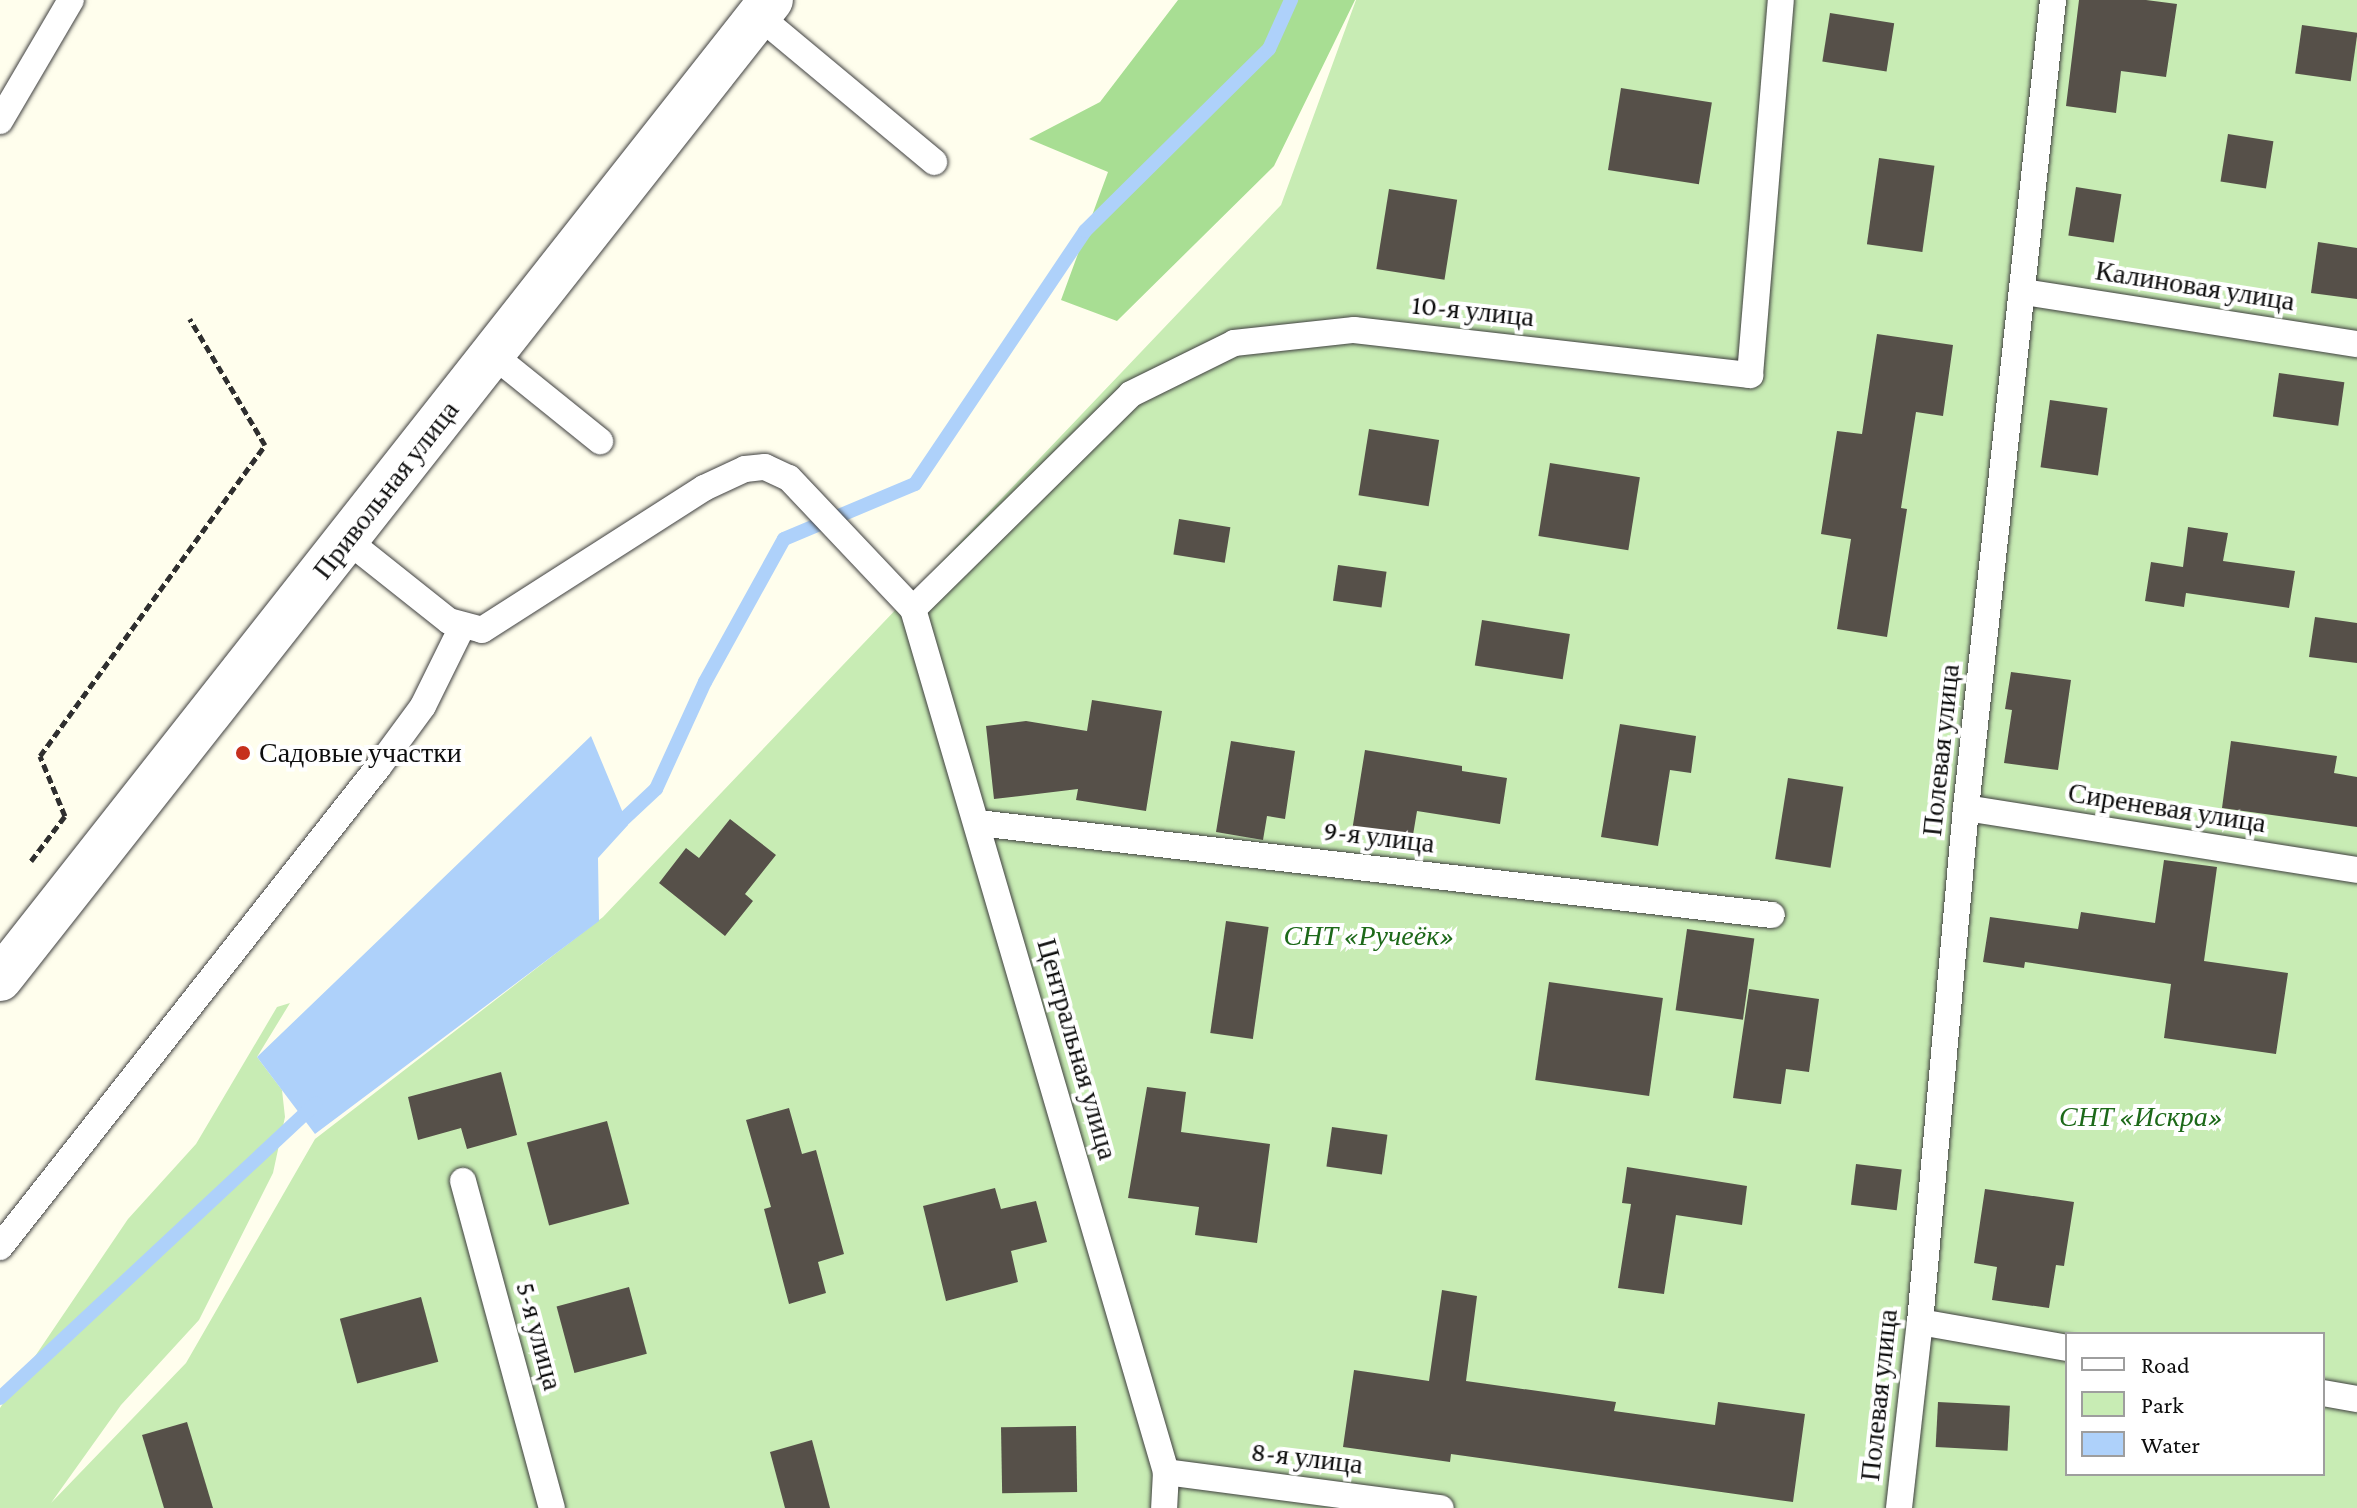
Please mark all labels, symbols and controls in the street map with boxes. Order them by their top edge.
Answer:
street label: Калиновая улица [2093,254,2297,318]
street label: 10-я улица [1410,288,1536,334]
street label: Привольная улица [306,394,466,586]
street label: Полевая улица [1915,662,1967,838]
place label: Садовые участки [259,736,462,770]
marker: Садовые участки [234,744,252,762]
street label: Сиреневая улица [2066,776,2268,840]
street label: 9-я улица [1322,814,1436,860]
park label: СНТ «Ручеёк» [1284,919,1454,953]
street label: Центральная улица [1029,935,1125,1163]
park label: СНТ «Искра» [2059,1100,2223,1134]
street label: 5-я улица [508,1278,570,1394]
street label: Полевая улица [1853,1307,1905,1483]
legend [2065,1332,2325,1476]
text: Road [2141,1351,2190,1378]
text: Park [2141,1391,2184,1418]
text: Water [2141,1431,2200,1458]
street label: 8-я улица [1249,1434,1365,1482]

